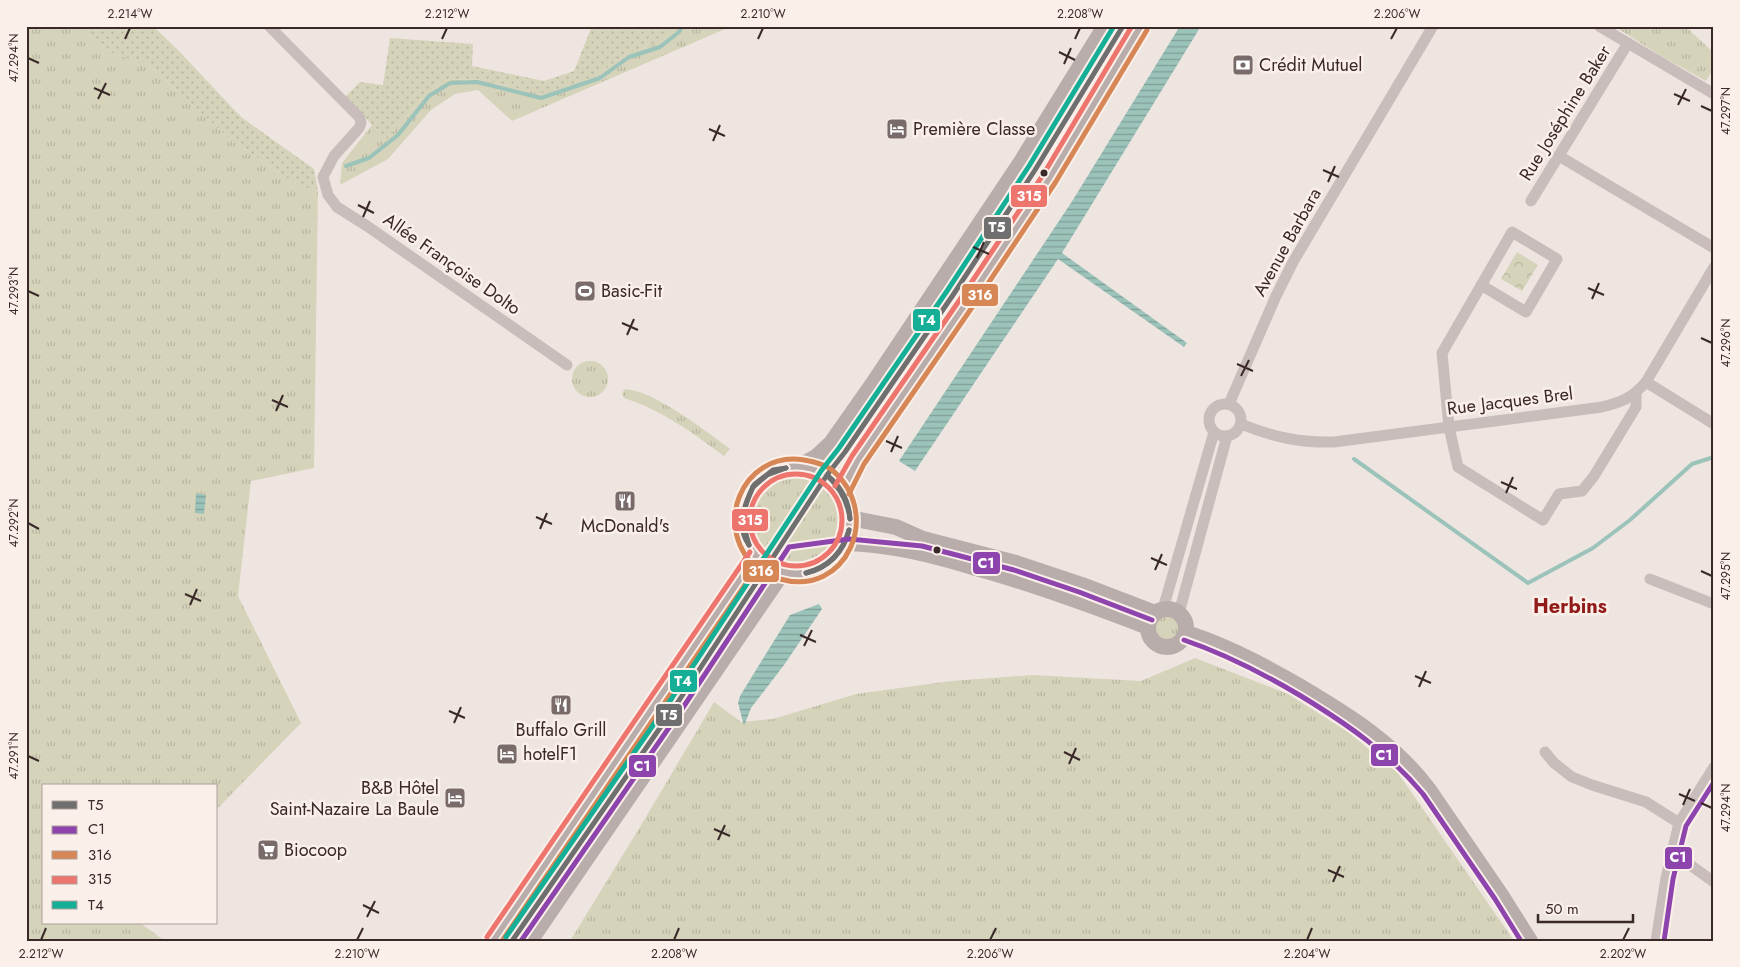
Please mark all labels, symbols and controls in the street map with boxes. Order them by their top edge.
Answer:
text: 2.214°W [108,5,153,23]
text: 2.212°W [425,5,469,23]
text: 2.210°W [740,5,786,23]
text: 2.208°W [1057,5,1103,23]
text: 2.206°W [1374,5,1420,23]
text: 47.294°N [5,33,23,83]
street label: Rue Joséphine Baker [1513,40,1618,186]
place label: Crédit Mutuel [1259,52,1362,78]
bank icon: Crédit Mutuel [1231,53,1255,77]
text: 47.297°N [1717,87,1735,135]
place label: Première Classe [913,116,1035,142]
hotel icon: Première Classe [885,117,909,141]
unlabelled marker [1039,168,1049,178]
street label: Avenue Barbara [1247,183,1327,301]
line badge: 315 [1010,184,1048,208]
text: 315 [1017,186,1041,206]
street label: Allée Françoise Dolto [378,207,526,321]
line badge: T5 [983,216,1012,240]
text: T5 [989,217,1005,237]
text: 47.293°N [5,267,23,315]
place label: Basic-Fit [601,278,663,304]
sports icon: Basic-Fit [573,279,597,303]
line badge: 316 [961,283,999,307]
text: 316 [967,285,993,305]
line badge: T4 [912,308,941,332]
text: T4 [918,310,936,330]
text: 47.296°N [1717,319,1735,367]
street label: Rue Jacques Brel [1445,380,1575,422]
restaurant icon: McDonald's [613,489,637,513]
text: 47.292°N [5,499,23,547]
line badge: 315 [731,508,769,532]
text: 315 [738,510,762,530]
place label: McDonald's [581,513,669,539]
unlabelled marker [932,545,942,555]
line badge: C1 [972,551,1001,575]
text: 47.295°N [1717,552,1735,600]
text: C1 [978,553,994,573]
line badge: 316 [742,559,780,583]
text: 316 [748,561,774,581]
district label: Herbins [1533,592,1607,621]
line badge: T4 [669,669,698,693]
text: T4 [674,671,692,691]
restaurant icon: Buffalo Grill [549,693,573,717]
line badge: T5 [655,703,683,727]
text: T5 [661,705,677,725]
place label: Buffalo Grill [516,717,606,743]
text: 47.291°N [5,732,23,780]
place label: hotelF1 [523,741,577,767]
hotel icon: hotelF1 [495,742,519,766]
line badge: C1 [1370,743,1399,767]
text: C1 [1376,745,1392,765]
line badge: C1 [628,754,657,778]
text: C1 [634,756,650,776]
place label: B&B Hôtel Saint-Nazaire La Baule [270,775,439,822]
text: 47.294°N [1717,783,1735,833]
legend [42,784,218,924]
hotel icon: B&B Hôtel Saint-Nazaire La Baule [443,786,467,810]
text: T5 [88,794,103,816]
text: C1 [88,818,105,840]
place label: Biocoop [284,837,347,863]
supermarket icon: Biocoop [256,838,280,862]
text: 316 [88,844,112,866]
line badge: C1 [1664,846,1693,870]
text: C1 [1670,847,1686,867]
text: 315 [88,868,111,890]
scale bar [1538,892,1632,924]
text: T4 [88,894,104,916]
text: 50 m [1545,898,1579,920]
text: 2.212°W [19,945,63,963]
text: 2.210°W [334,945,380,963]
text: 2.208°W [651,945,697,963]
text: 2.206°W [967,945,1013,963]
text: 2.204°W [1284,945,1330,963]
text: 2.202°W [1600,945,1646,963]

